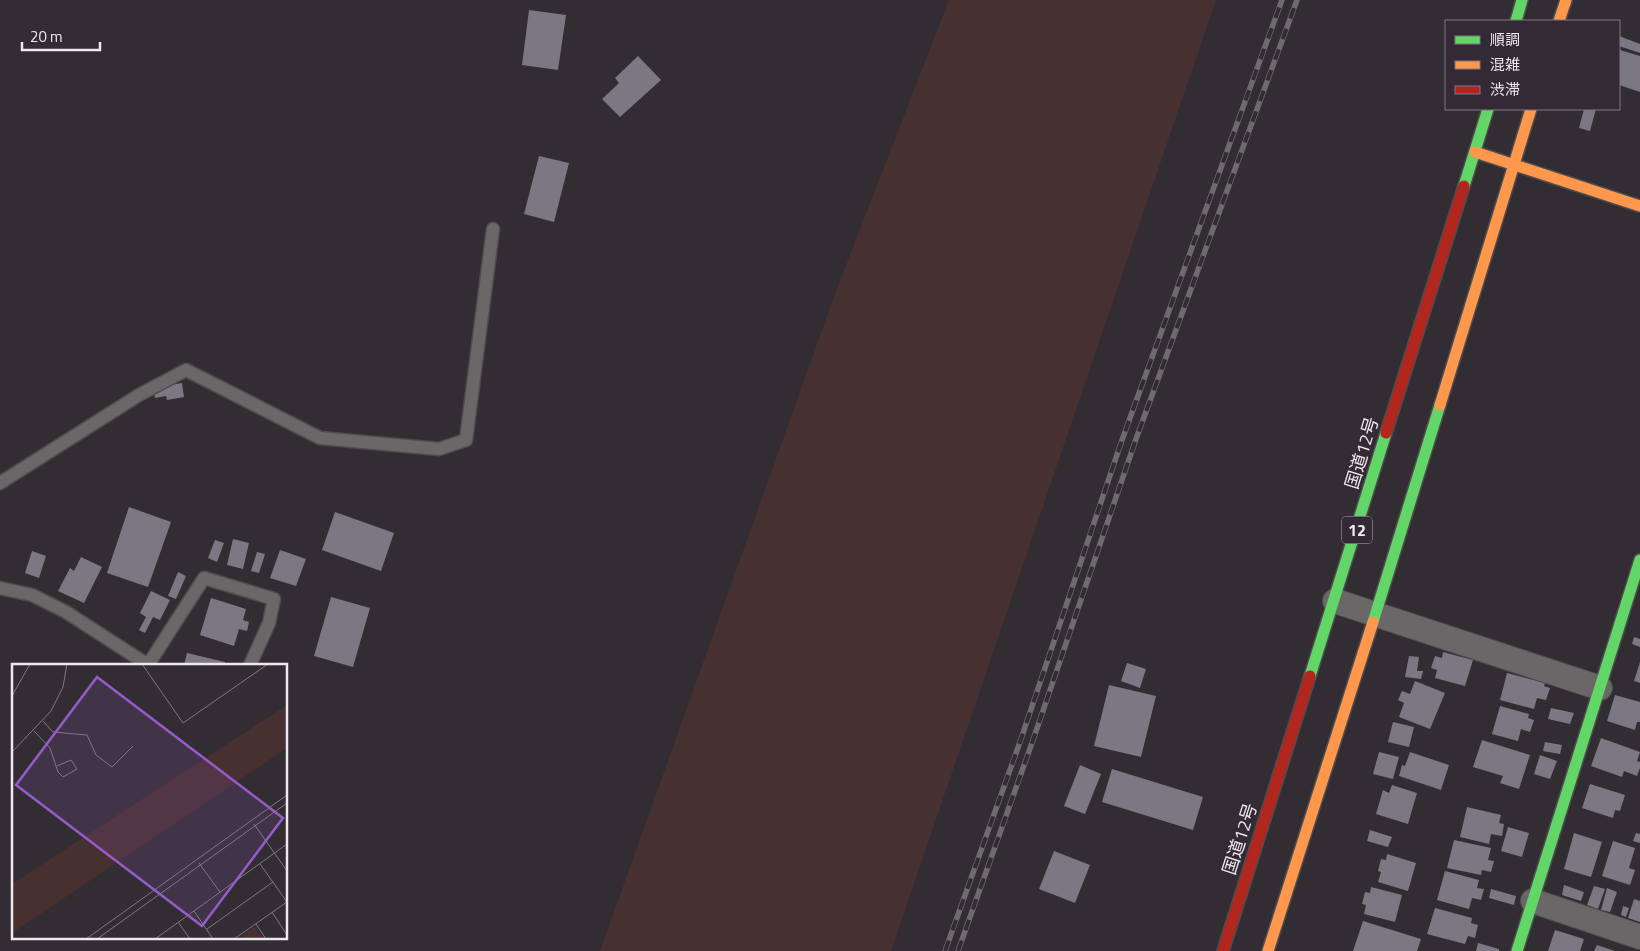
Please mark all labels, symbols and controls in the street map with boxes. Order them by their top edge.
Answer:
scale bar [22,20,100,52]
legend [1445,20,1620,110]
text: 20 m [30,25,63,48]
text: 順調 [1490,28,1520,51]
text: 混雑 [1490,53,1520,76]
text: 渋滞 [1490,78,1520,101]
street label: 国道12号 [1338,413,1385,492]
road number: 12 [1342,516,1372,544]
inset map [12,664,288,938]
street label: 国道12号 [1215,799,1264,878]

